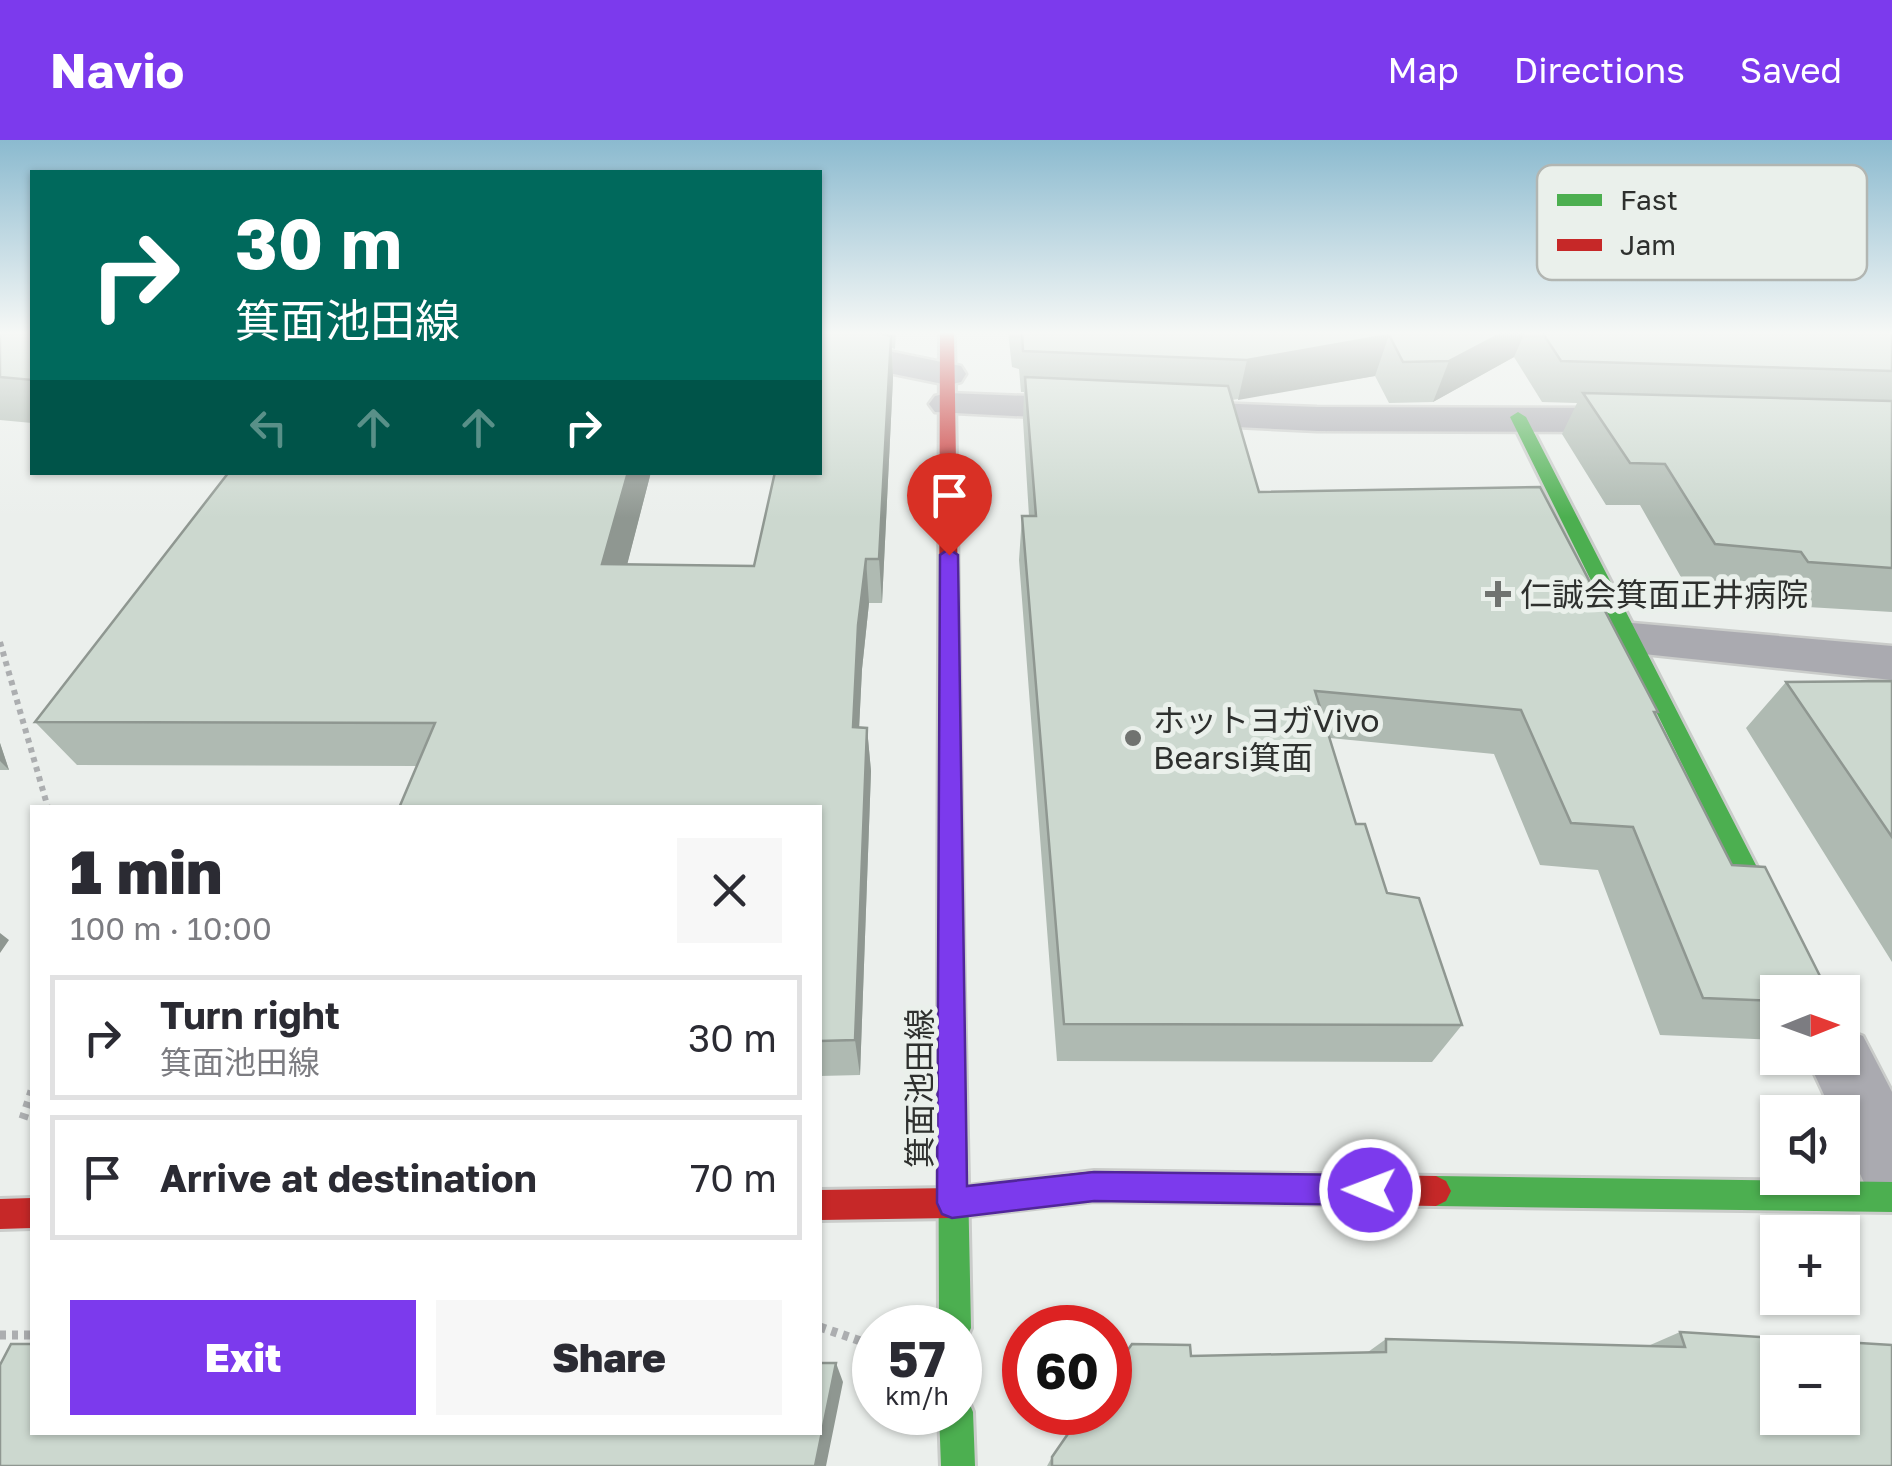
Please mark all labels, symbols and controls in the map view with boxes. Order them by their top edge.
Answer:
text: Navio [50,41,184,99]
text: Map [1387,49,1459,91]
text: Directions [1514,49,1685,91]
text: Saved [1740,49,1842,91]
legend [1537,165,1867,280]
text: Fast [1620,183,1678,216]
text: 30 m [235,200,402,284]
icon: right [70,210,200,340]
text: Jam [1620,228,1676,261]
text: 箕面池田線 [235,293,460,347]
icon: left [241,400,296,455]
icon: ahead [346,400,401,455]
icon: ahead [451,400,506,455]
icon: right [556,400,611,455]
pin [907,453,992,556]
icon: arrive [922,468,977,523]
place label: 仁誠会箕面正井病院 [1520,575,1808,613]
marker: 仁誠会箕面正井病院 [1485,581,1511,607]
place label: ホットヨガVivo Bearsi箕面 [1153,701,1380,776]
marker: ホットヨガVivo Bearsi箕面 [1122,727,1144,749]
text: 1 min [70,835,222,907]
button: close [677,838,782,943]
text: 100 m · 10:00 [70,909,272,947]
north arrow [1760,975,1860,1075]
map controls [1760,975,1860,1435]
text: Turn right [160,992,340,1037]
street label: 箕面池田線 [900,1008,938,1168]
icon: right [75,1010,130,1065]
text: 30 m [688,1015,777,1060]
text: 箕面池田線 [160,1043,320,1081]
button: sound [1760,1095,1860,1195]
position arrow [1318,1138,1422,1242]
icon: arrive [75,1150,130,1205]
text: Arrive at destination [160,1155,537,1200]
text: 70 m [690,1155,777,1200]
button: + [1760,1215,1860,1315]
button: Exit [70,1300,416,1415]
button: Share [436,1300,782,1415]
speed limit sign: 60 [1002,1305,1132,1435]
text: 57 [888,1328,946,1388]
button: − [1760,1335,1860,1435]
text: km/h [885,1380,949,1411]

